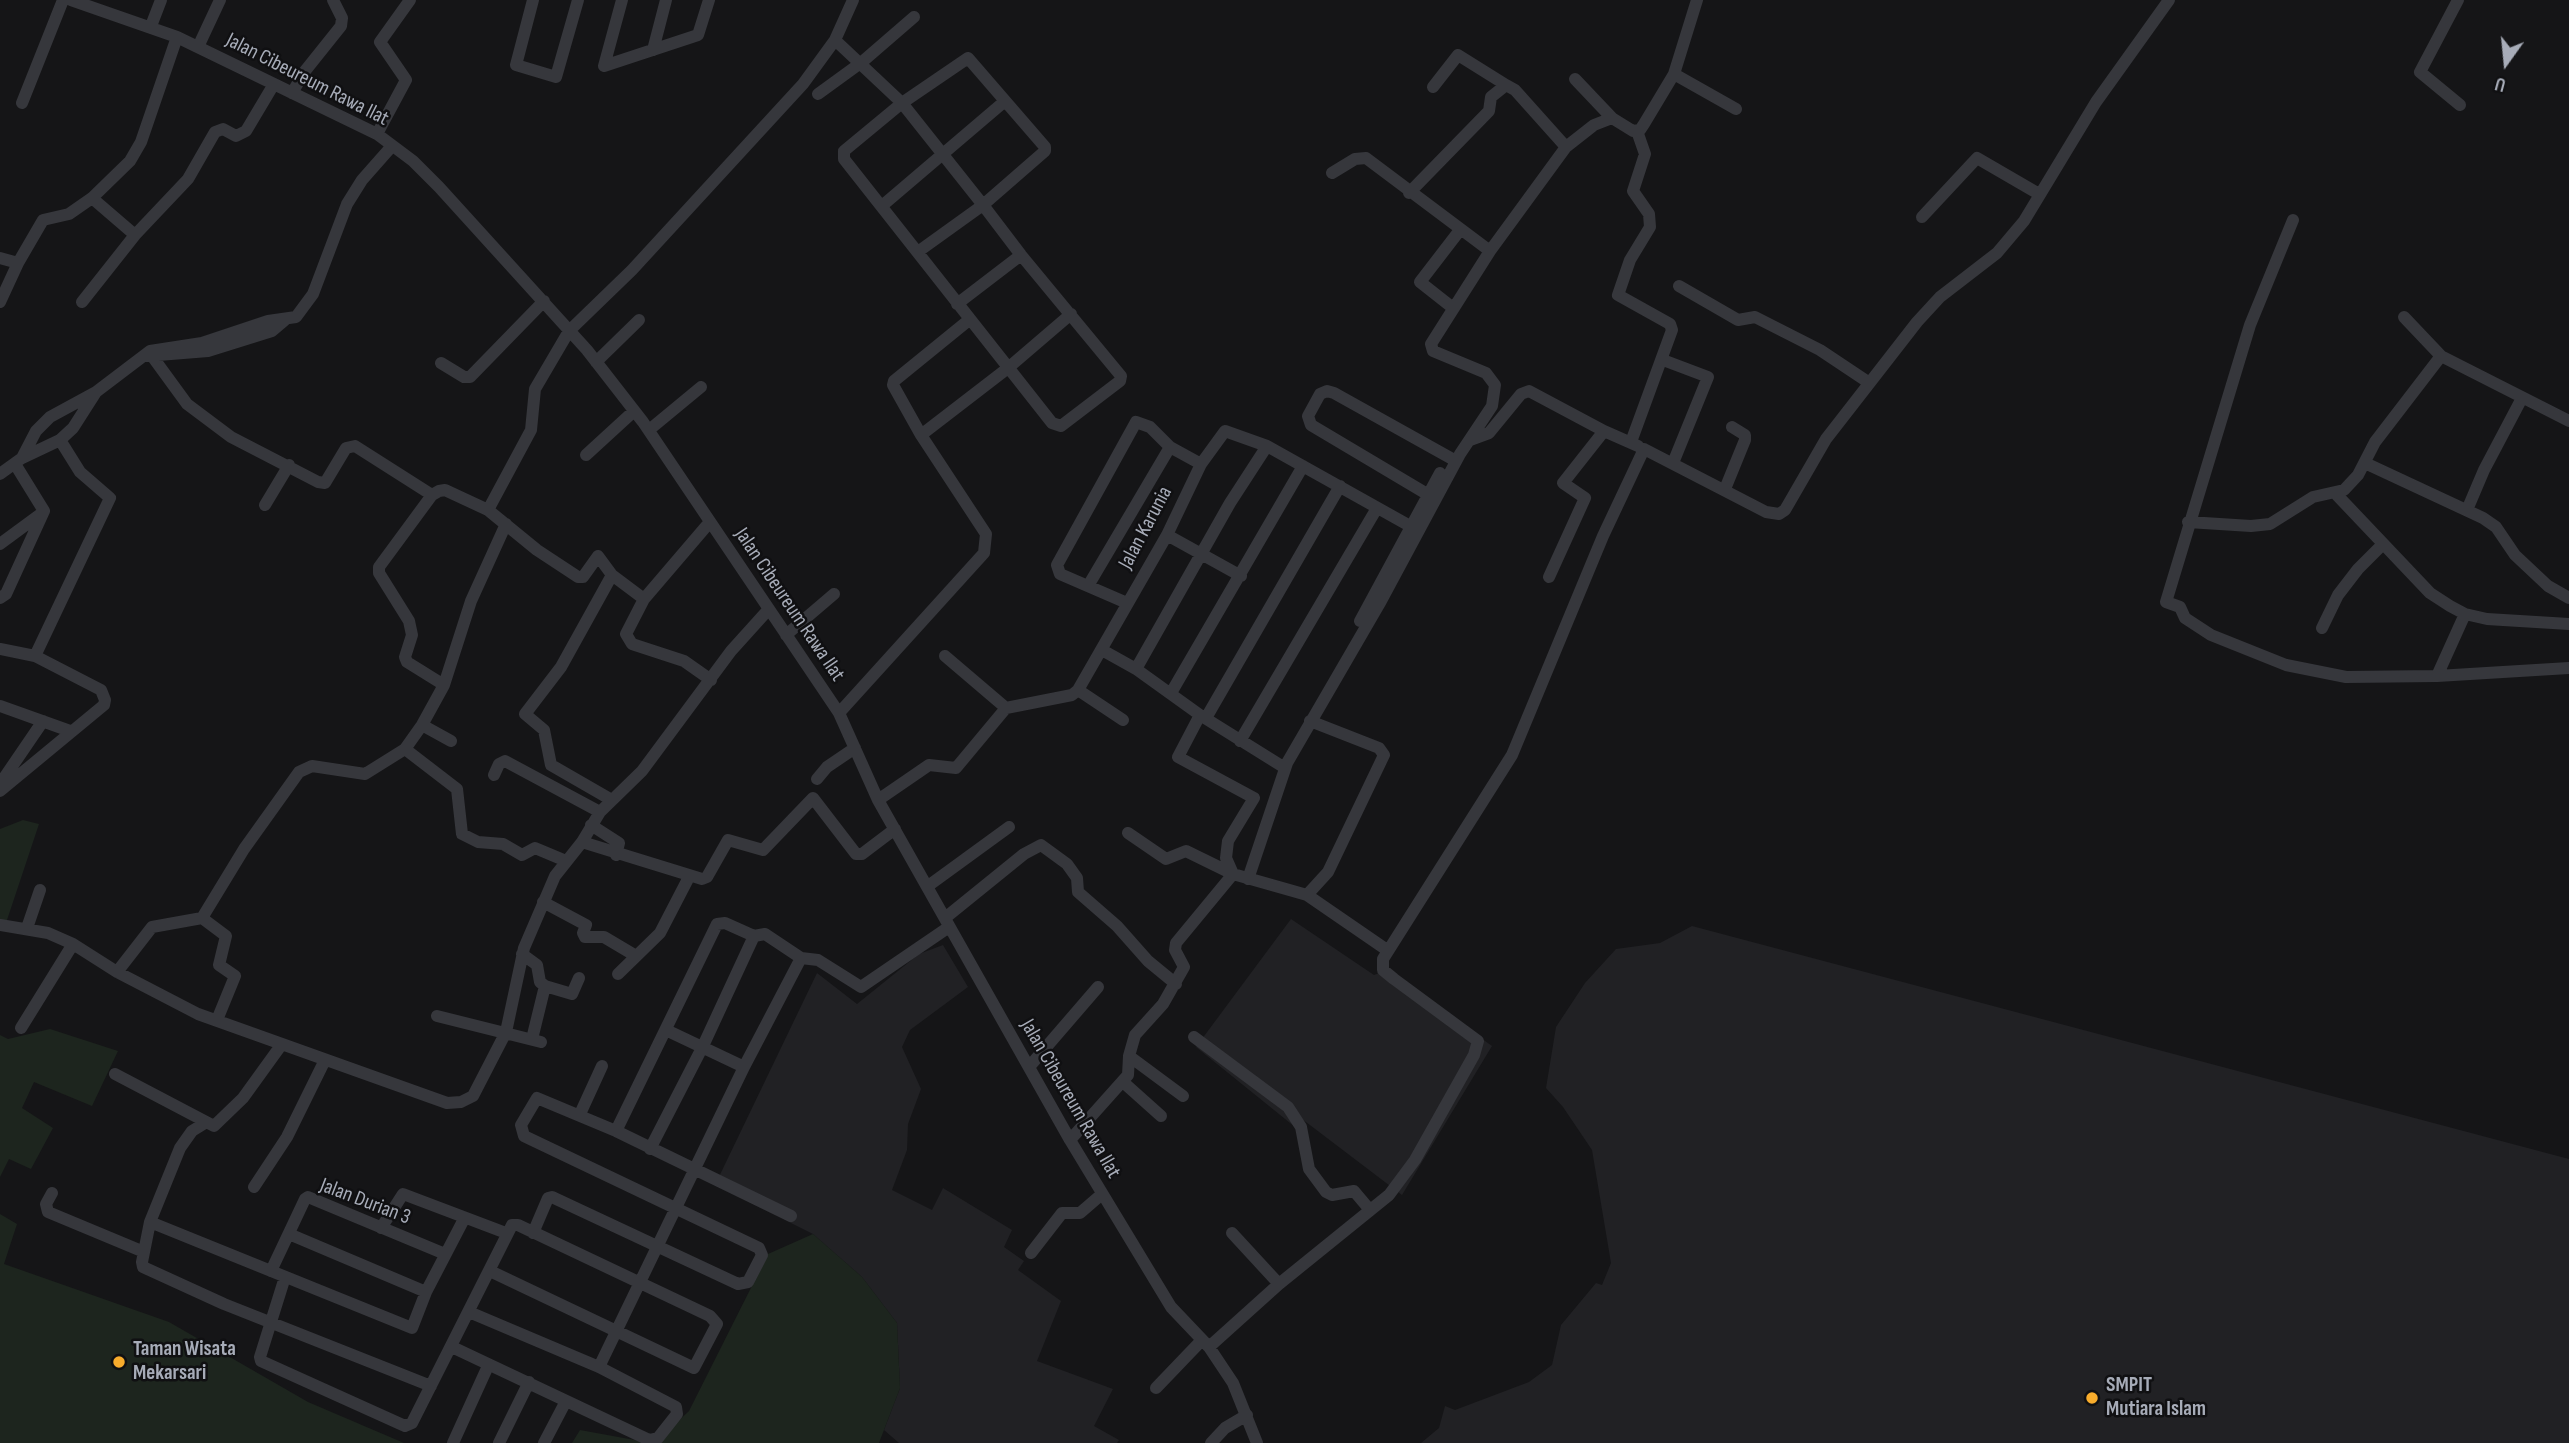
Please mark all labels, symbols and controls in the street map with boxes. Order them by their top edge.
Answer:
street label: Jalan Cibeureum Rawa Ilat [221,28,393,132]
north arrow [2471,28,2541,98]
text: U [2493,71,2508,96]
street label: Jalan Karunia [1114,482,1178,574]
street label: Jalan Cibeureum Rawa Ilat [728,524,850,686]
street label: Jalan Cibeureum Rawa Ilat [1014,1015,1126,1183]
street label: Jalan Durian 3 [316,1173,414,1231]
place label: Taman Wisata Mekarsari [133,1337,236,1387]
marker: Taman Wisata Mekarsari [111,1354,127,1370]
place label: SMPIT Mutiara Islam [2106,1373,2206,1423]
marker: SMPIT Mutiara Islam [2084,1390,2100,1406]

